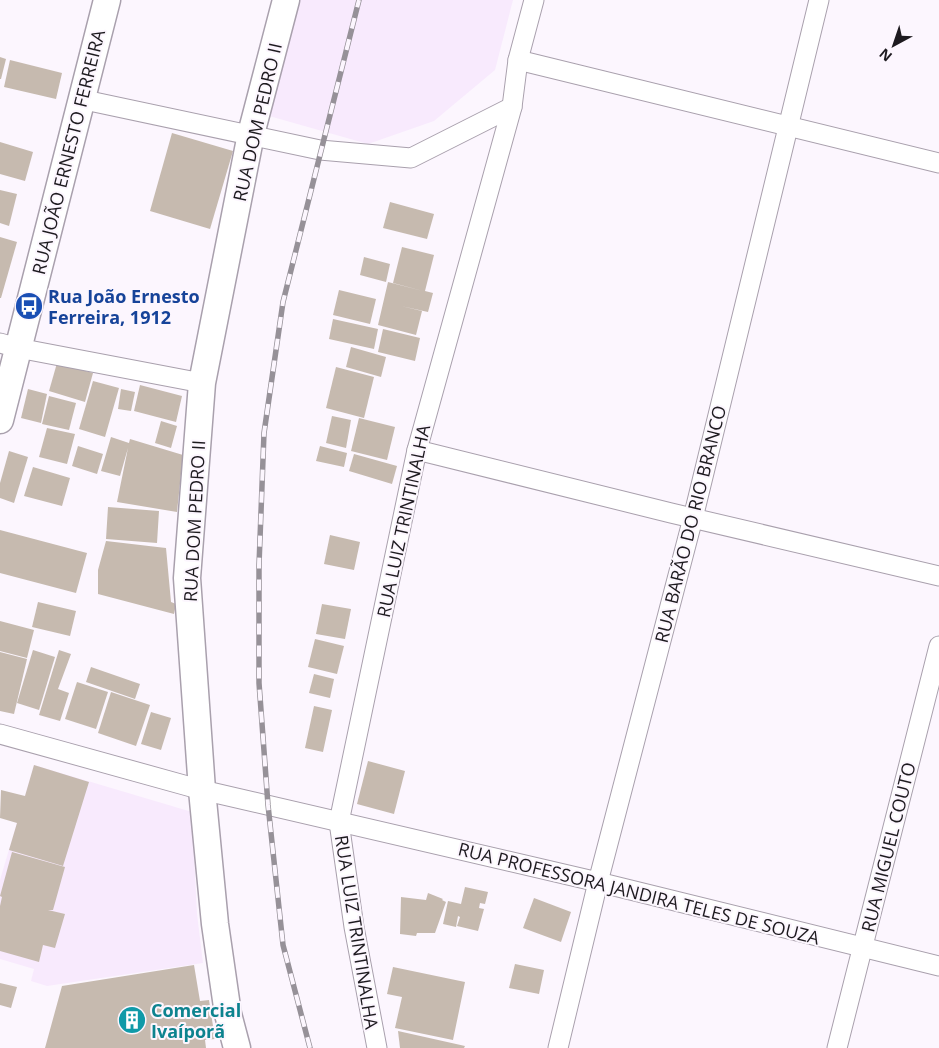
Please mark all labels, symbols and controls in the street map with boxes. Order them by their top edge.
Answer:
north arrow [869,20,919,70]
street label: RUA JOÃO ERNESTO FERREIRA [26,27,110,277]
street label: RUA DOM PEDRO II [227,40,287,204]
text: N [875,44,896,66]
place label: Rua João Ernesto Ferreira, 1912 [48,284,200,329]
bus stop icon: Rua João Ernesto Ferreira, 1912 [14,291,44,321]
street label: RUA BARÃO DO RIO BRANCO [649,403,731,645]
street label: RUA LUIZ TRINTINALHA [371,422,435,620]
street label: RUA DOM PEDRO II [178,440,210,602]
street label: RUA MIGUEL COUTO [855,760,921,934]
street label: RUA LUIZ TRINTINALHA [330,833,384,1031]
street label: RUA PROFESSORA JANDIRA TELES DE SOUZA [456,836,823,950]
place label: Comercial Ivaíporã [151,998,241,1043]
building icon: Comercial Ivaíporã [117,1005,147,1035]

